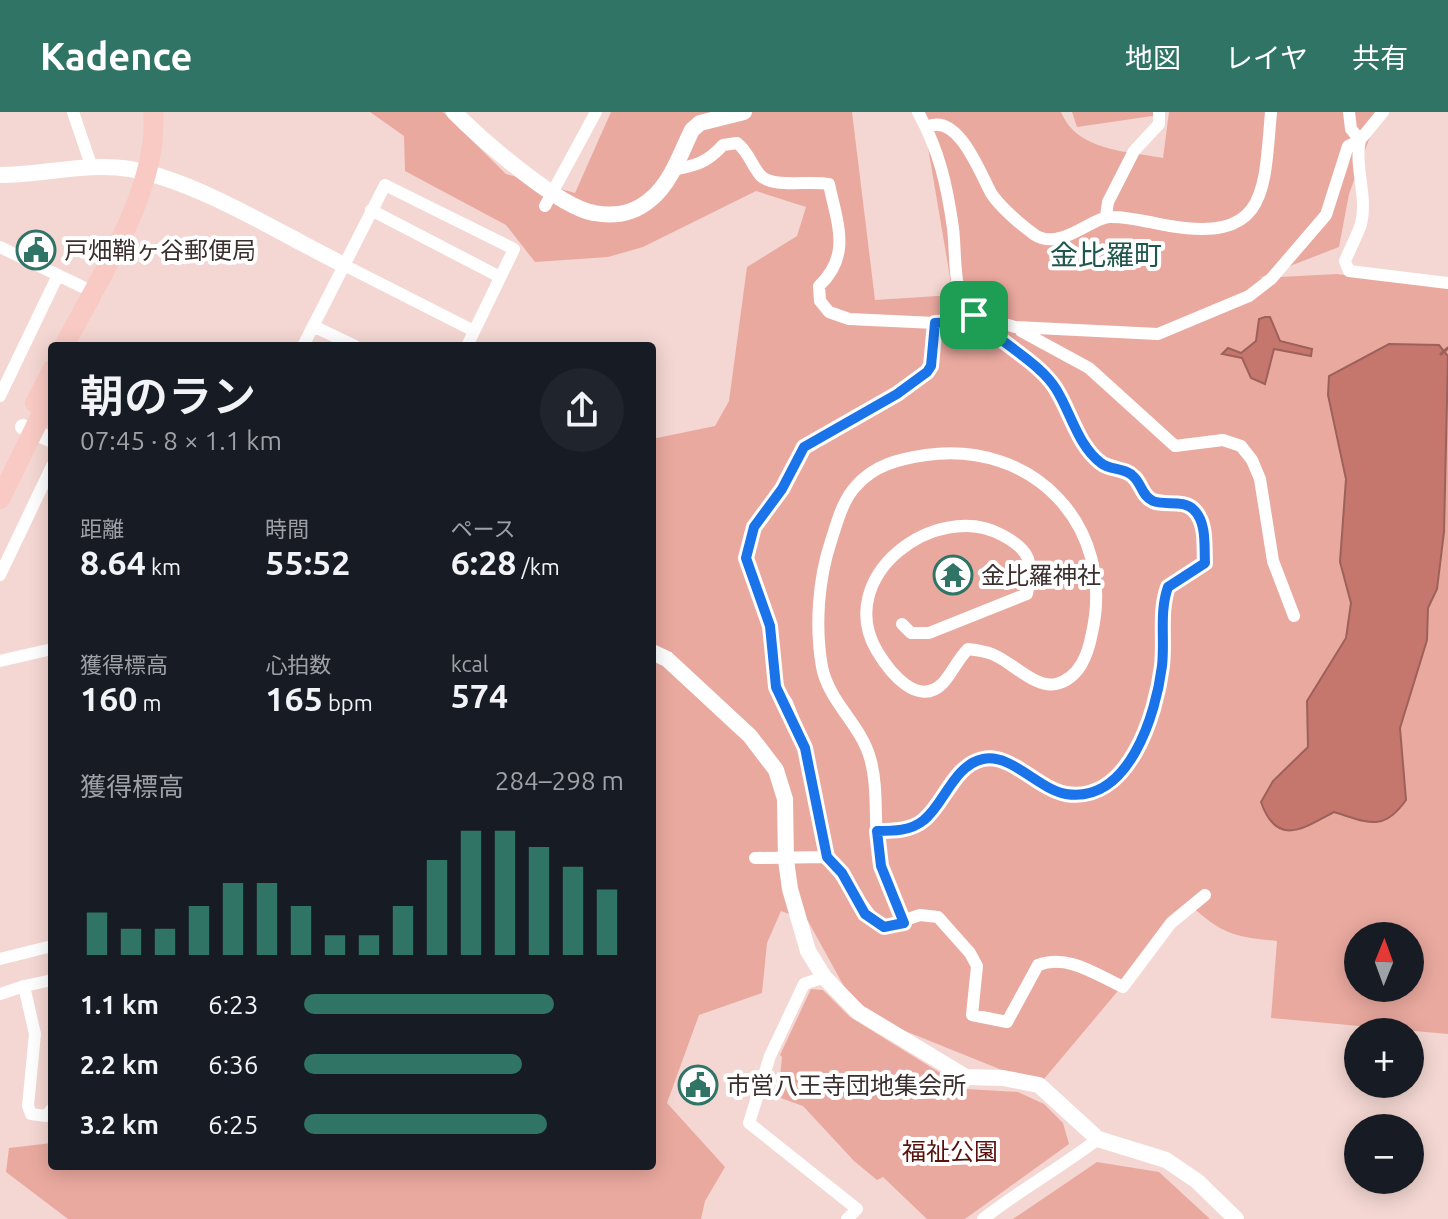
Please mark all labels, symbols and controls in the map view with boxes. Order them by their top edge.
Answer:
text: Kadence [40,35,192,77]
text: 地図 [1125,42,1181,73]
text: レイヤ [1225,42,1308,73]
text: 共有 [1352,42,1408,73]
public building icon: 戸畑鞘ヶ谷郵便局 [15,229,57,271]
place label: 戸畑鞘ヶ谷郵便局 [64,237,256,264]
district label: 金比羅町 [1050,239,1162,270]
pin [940,281,1008,349]
icon: arrive [952,293,996,337]
button: share [540,368,624,452]
text: 朝のラン [80,371,256,420]
text: 07:45 · 8 × 1.1 km [80,426,282,455]
text: 距離 [80,516,124,541]
text: 時間 [265,516,309,541]
text: ペース [451,516,516,541]
text: 8.64 [80,543,146,581]
text: 55:52 [265,543,350,581]
text: 6:28 [451,543,517,581]
text: km [146,554,181,579]
text: /km [517,554,560,579]
temple icon: 金比羅神社 [932,554,974,596]
place label: 金比羅神社 [981,562,1101,589]
text: kcal [451,651,489,676]
text: 獲得標高 [80,652,168,677]
text: 心拍数 [265,652,331,677]
text: 574 [451,676,508,714]
text: 160 [80,679,138,717]
text: 165 [265,679,323,717]
text: m [138,690,162,715]
text: bpm [323,690,373,715]
text: 284–298 m [495,766,624,795]
text: 獲得標高 [80,772,184,801]
north arrow [1344,922,1424,1002]
map controls [1344,922,1424,1194]
text: 1.1 km [80,990,159,1019]
text: 6:23 [208,990,258,1019]
button: + [1344,1018,1424,1098]
text: 2.2 km [80,1050,159,1079]
text: 6:36 [208,1050,258,1079]
public building icon: 市営八王寺団地集会所 [677,1064,719,1106]
place label: 市営八王寺団地集会所 [726,1072,966,1099]
text: 3.2 km [80,1110,159,1139]
text: 6:25 [208,1110,258,1139]
button: − [1344,1114,1424,1194]
park label: 福祉公園 [902,1138,998,1165]

